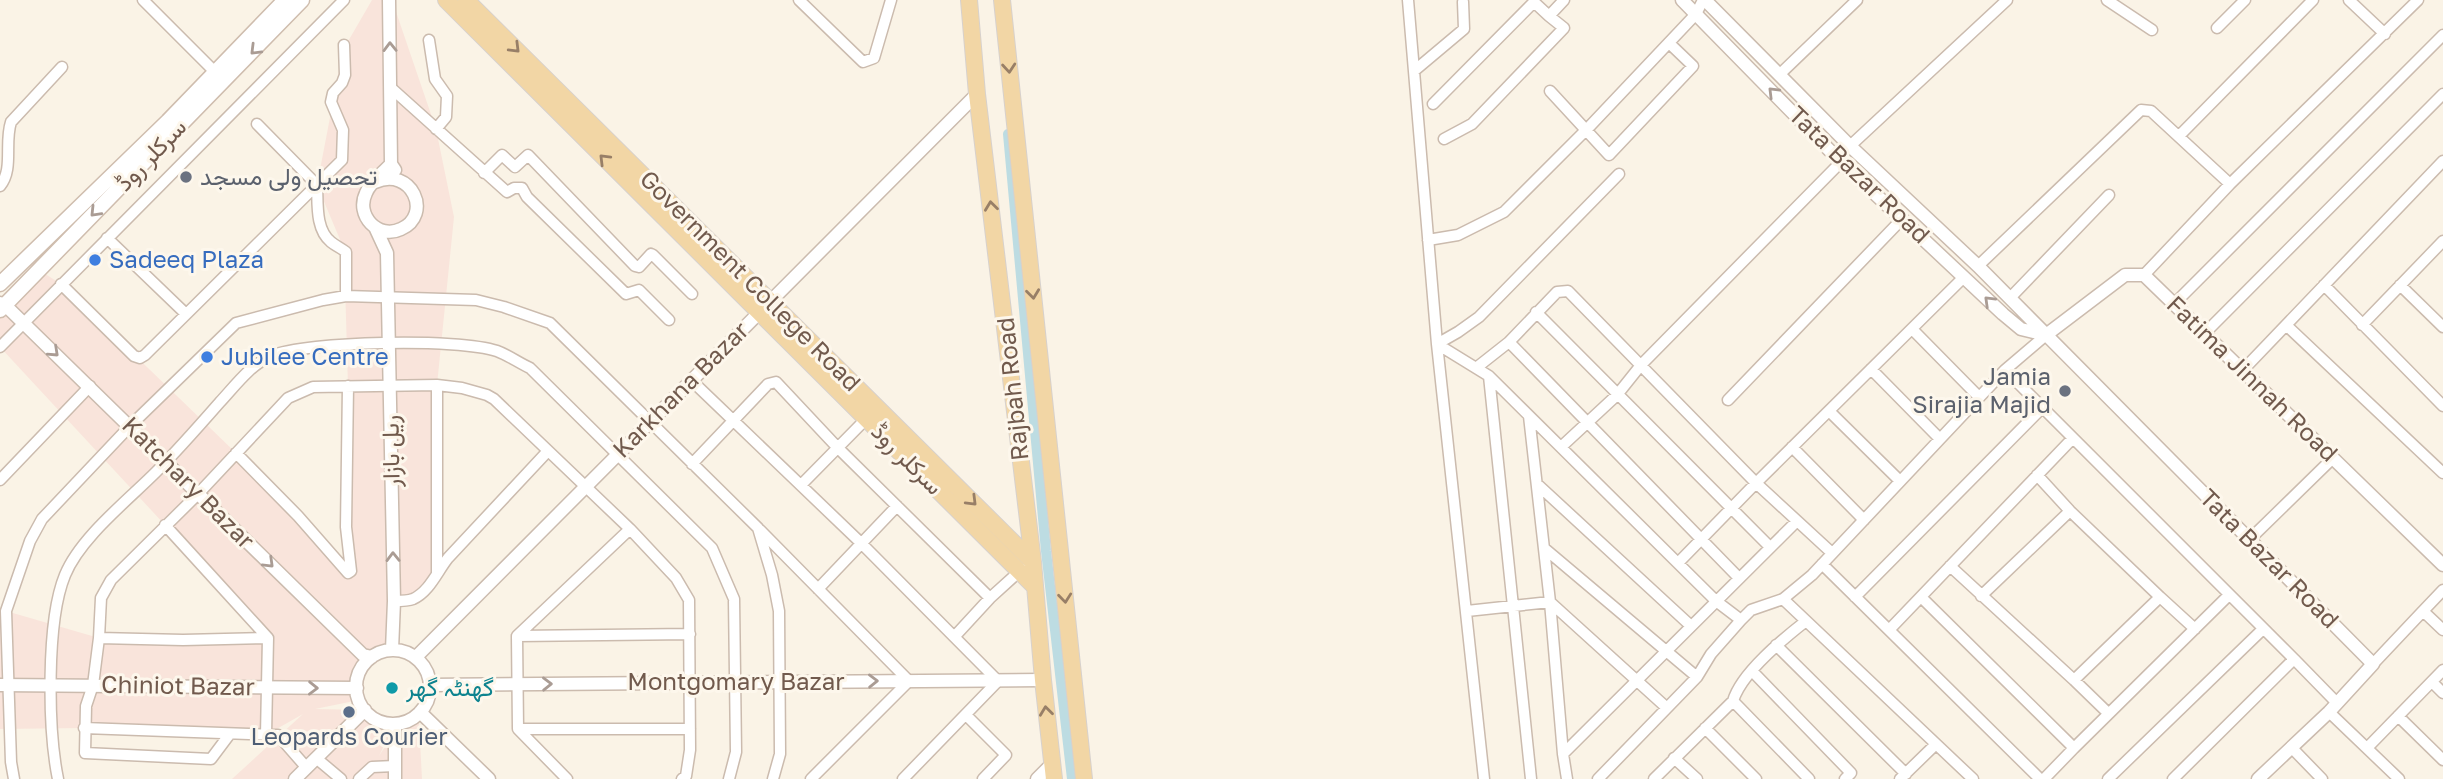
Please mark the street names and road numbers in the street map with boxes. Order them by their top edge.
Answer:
street label: Tata Bazar Road [1783,99,1937,249]
street label: سرکلر روڈ [108,112,193,198]
street label: Government College Road [635,163,868,396]
street label: Fatima Jinnah Road [2162,289,2345,467]
street label: Karkhana Bazar [606,315,754,463]
street label: Rajbah Road [990,316,1033,462]
street label: Katchary Bazar [117,410,261,554]
street label: ریل بازار [374,415,407,488]
street label: سرکلر روڈ [865,416,950,501]
street label: Tata Bazar Road [2194,482,2346,634]
street label: Montgomary Bazar [627,666,845,695]
street label: Chiniot Bazar [101,669,255,700]

